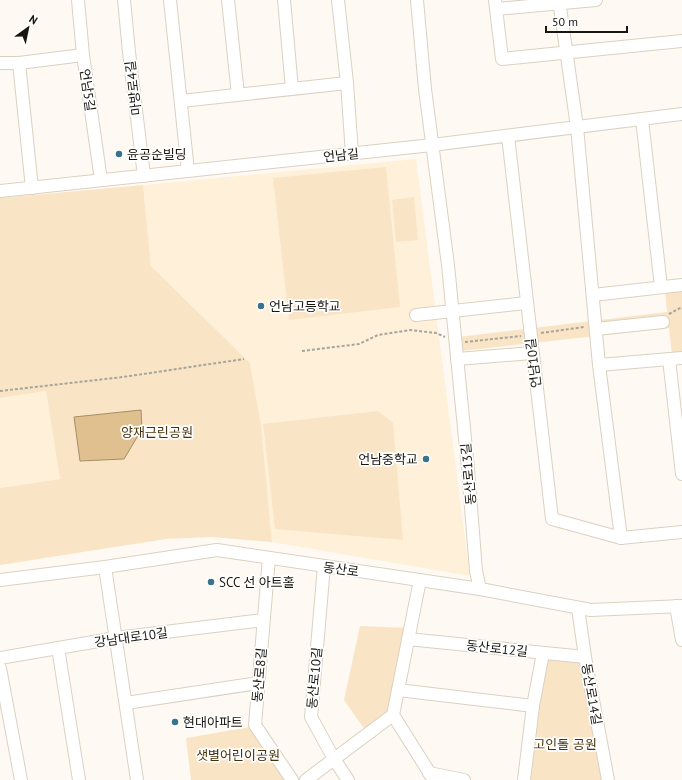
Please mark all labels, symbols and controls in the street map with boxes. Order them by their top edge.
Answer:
north arrow [8,8,48,48]
scale bar [546,8,627,34]
text: N [27,12,40,27]
text: 50 m [552,14,578,29]
street label: 마방로4길 [122,60,145,116]
street label: 언남5길 [76,68,99,113]
street label: 언남길 [322,145,360,166]
place label: 윤공순빌딩 [127,146,187,163]
marker: 윤공순빌딩 [114,149,124,159]
place label: 언남고등학교 [269,298,341,315]
marker: 언남고등학교 [256,301,266,311]
street label: 언남10길 [522,337,545,389]
park label: 양재근린공원 [121,424,193,441]
street label: 동산로13길 [457,442,480,506]
place label: 언남중학교 [358,451,418,468]
marker: 언남중학교 [421,454,431,464]
street label: 동산로 [322,559,360,580]
place label: SCC 선 아트홀 [219,574,295,591]
marker: SCC 선 아트홀 [206,577,216,587]
street label: 강남대로10길 [93,624,169,651]
street label: 동산로12길 [465,637,529,660]
street label: 동산로10길 [303,646,326,710]
street label: 동산로8길 [249,647,270,703]
street label: 동산로14길 [578,662,605,726]
place label: 현대아파트 [183,714,243,731]
marker: 현대아파트 [170,717,180,727]
park label: 고인돌 공원 [533,736,597,753]
park label: 샛별어린이공원 [196,747,280,764]

